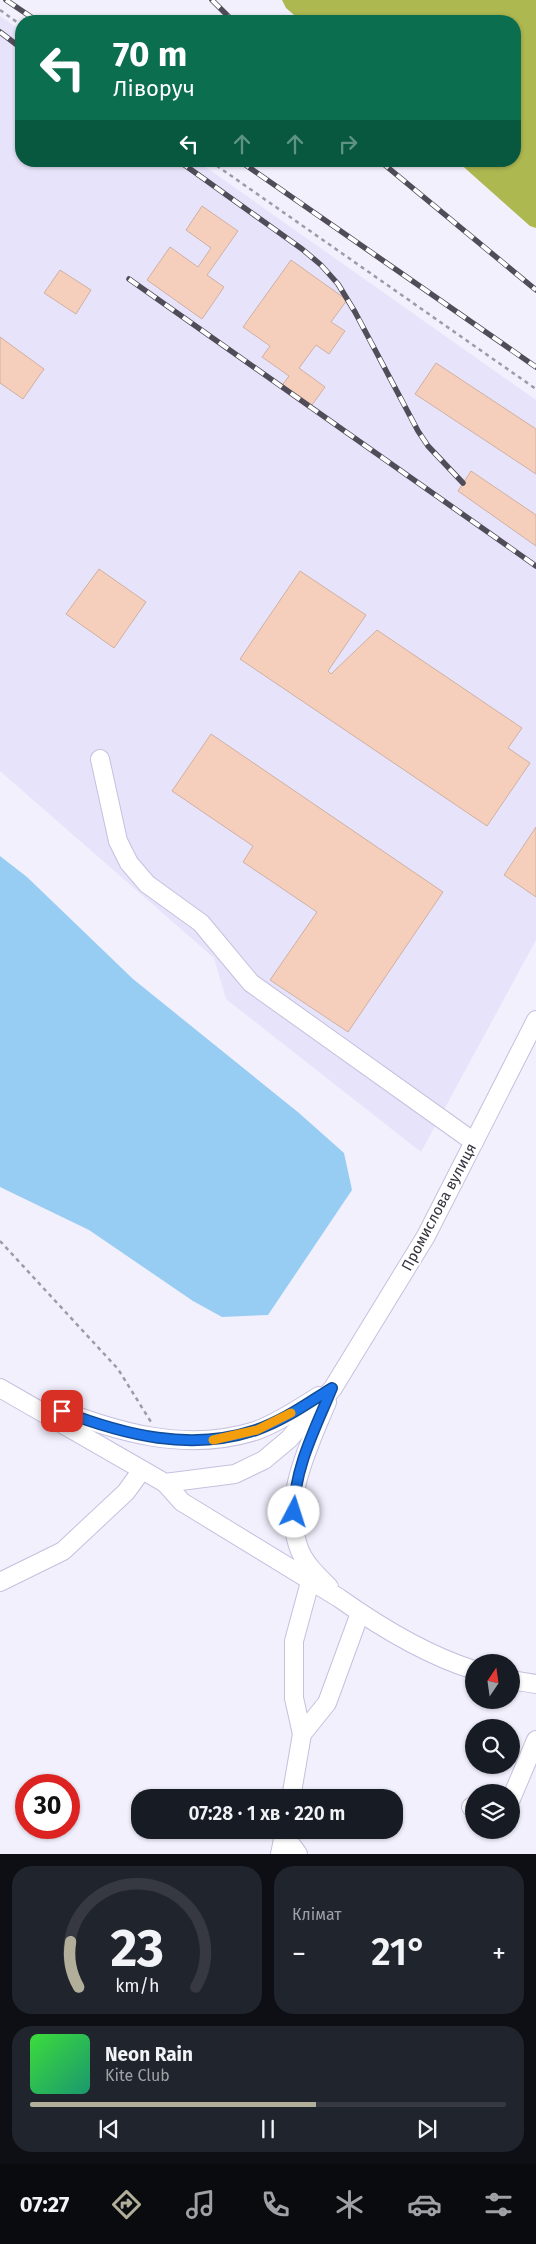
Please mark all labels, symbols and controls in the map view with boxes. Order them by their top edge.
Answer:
text: 70 m [113,33,187,75]
icon: left [30,35,95,100]
text: Ліворуч [113,75,195,102]
icon: left [175,130,203,158]
icon: ahead [228,130,256,158]
icon: ahead [281,130,309,158]
icon: right [334,130,362,158]
street label: Промислова вулиця [398,1140,480,1274]
pin [41,1390,83,1432]
icon: arrive [48,1397,76,1425]
position arrow [267,1485,319,1537]
north arrow [465,1654,520,1709]
map controls [465,1654,520,1839]
button: search [465,1719,520,1774]
speed limit sign: 30 [15,1774,80,1839]
button: layers [465,1784,520,1839]
text: 07:28 · 1 хв · 220 m [189,1802,345,1825]
text: Клімат [292,1905,342,1924]
text: 23 [110,1917,164,1980]
text: 21° [371,1929,427,1975]
text: − [292,1937,306,1970]
text: + [492,1937,506,1970]
text: km/h [115,1975,159,1997]
text: Neon Rain [105,2043,193,2066]
text: Kite Club [105,2066,170,2085]
icon: previous [95,2115,123,2143]
icon: pause [254,2115,282,2143]
icon: next [413,2115,441,2143]
icon: directions [109,2187,144,2222]
icon: music [183,2187,218,2222]
icon: phone [258,2187,293,2222]
icon: climate [332,2187,367,2222]
icon: car [407,2187,442,2222]
icon: filters [481,2187,516,2222]
text: 07:27 [20,2191,69,2218]

